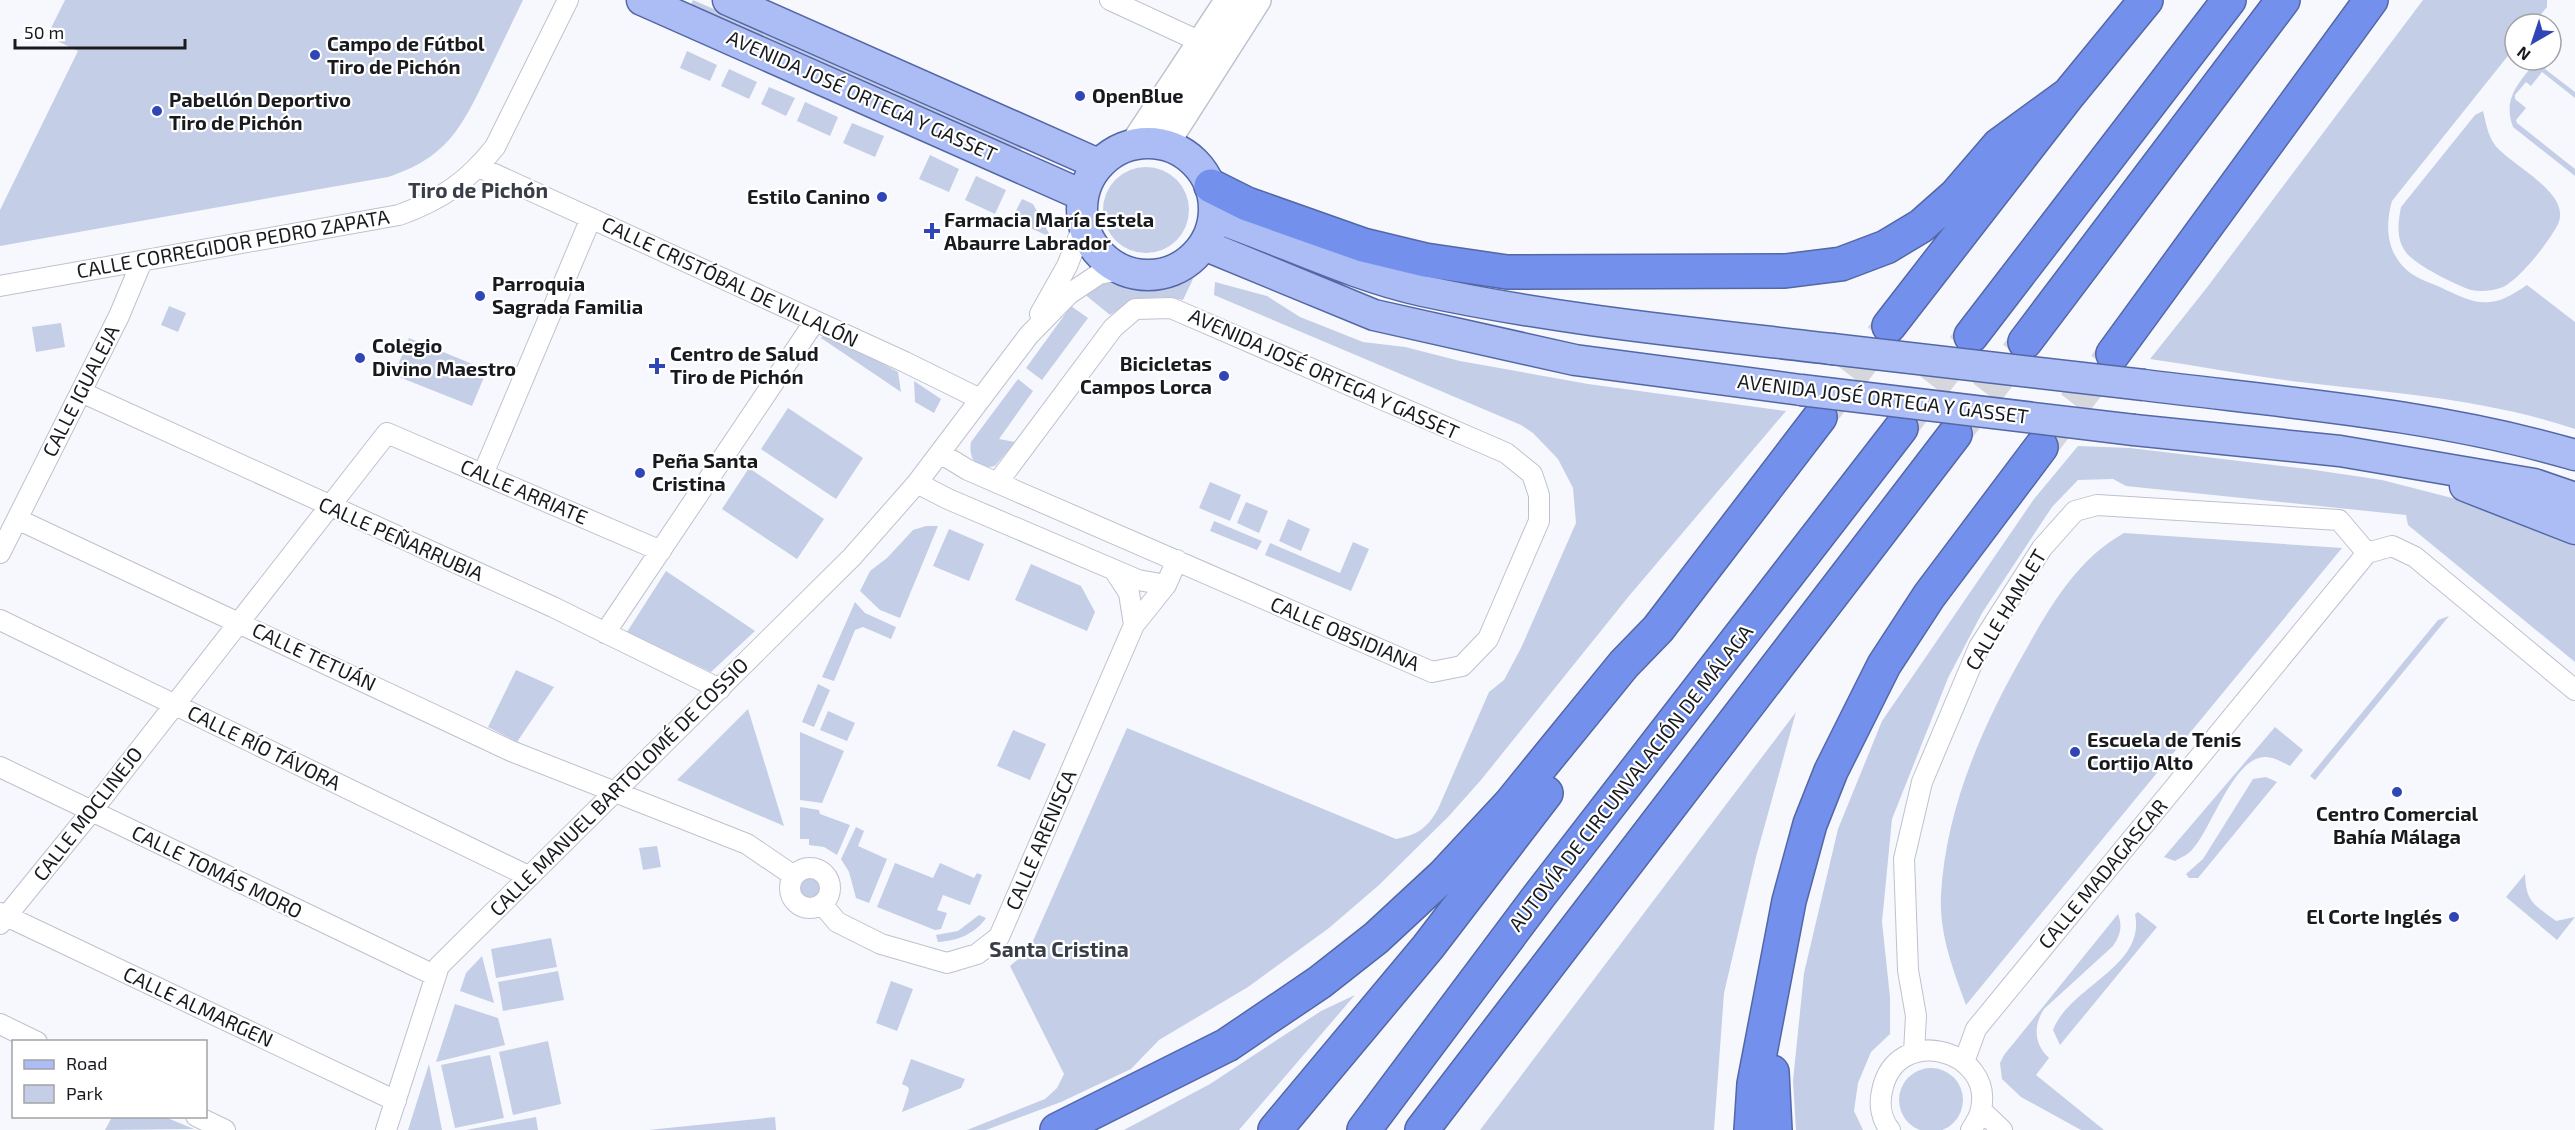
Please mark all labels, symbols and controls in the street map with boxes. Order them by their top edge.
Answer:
scale bar [15,12,184,50]
north arrow [2503,12,2563,72]
text: 50 m [24,21,64,43]
street label: AVENIDA JOSÉ ORTEGA Y GASSET [724,25,1001,166]
place label: Campo de Fútbol Tiro de Pichón [327,31,485,78]
text: N [2513,43,2534,65]
marker: Campo de Fútbol Tiro de Pichón [308,48,322,62]
place label: OpenBlue [1092,83,1184,107]
place label: Pabellón Deportivo Tiro de Pichón [169,87,351,134]
marker: OpenBlue [1073,89,1087,103]
marker: Pabellón Deportivo Tiro de Pichón [150,104,164,118]
district label: Tiro de Pichón [408,177,548,202]
place label: Estilo Canino [747,184,870,208]
marker: Estilo Canino [875,190,889,204]
street label: CALLE CORREGIDOR PEDRO ZAPATA [75,204,392,282]
place label: Farmacia María Estela Abaurre Labrador [944,207,1154,254]
street label: CALLE CRISTÓBAL DE VILLALÓN [598,211,863,351]
marker: Farmacia María Estela Abaurre Labrador [925,224,939,238]
place label: Parroquia Sagrada Familia [492,271,643,318]
marker: Parroquia Sagrada Familia [473,289,487,303]
street label: AVENIDA JOSÉ ORTEGA Y GASSET [1186,303,1463,444]
street label: CALLE IGUALEJA [37,320,124,460]
place label: Colegio Divino Maestro [372,333,516,380]
place label: Centro de Salud Tiro de Pichón [670,341,819,388]
marker: Colegio Divino Maestro [353,351,367,365]
place label: Bicicletas Campos Lorca [1080,351,1212,398]
marker: Centro de Salud Tiro de Pichón [648,357,666,375]
street label: AVENIDA JOSÉ ORTEGA Y GASSET [1736,368,2030,428]
marker: Bicicletas Campos Lorca [1217,369,1231,383]
place label: Peña Santa Cristina [652,448,758,495]
street label: CALLE ARRIATE [457,453,592,529]
marker: Peña Santa Cristina [633,466,647,480]
street label: CALLE PEÑARRUBIA [315,491,488,585]
street label: CALLE HAMLET [1960,544,2051,674]
street label: CALLE OBSIDIANA [1267,591,1424,676]
street label: CALLE TETUÁN [249,617,380,695]
street label: AUTOVÍA DE CIRCUNVALACIÓN DE MÁLAGA [1503,619,1758,936]
street label: CALLE MANUEL BARTOLOMÉ DE COSSIO [484,652,753,921]
street label: CALLE RÍO TÁVORA [184,700,345,795]
place label: Escuela de Tenis Cortijo Alto [2087,727,2241,774]
street label: CALLE MOCLINEJO [27,742,147,885]
marker: Escuela de Tenis Cortijo Alto [2068,745,2082,759]
street label: CALLE ARENISCA [1000,765,1081,913]
marker: Centro Comercial Bahía Málaga [2390,785,2404,799]
street label: CALLE MADAGASCAR [2033,794,2172,953]
place label: Centro Comercial Bahía Málaga [2316,801,2479,848]
street label: CALLE TOMÁS MORO [128,819,307,923]
place label: El Corte Inglés [2306,904,2442,928]
marker: El Corte Inglés [2447,910,2461,924]
district label: Santa Cristina [989,936,1129,961]
street label: CALLE ALMARGEN [120,961,277,1051]
legend [12,1040,207,1118]
text: Road [66,1052,107,1074]
text: Park [66,1082,103,1104]

